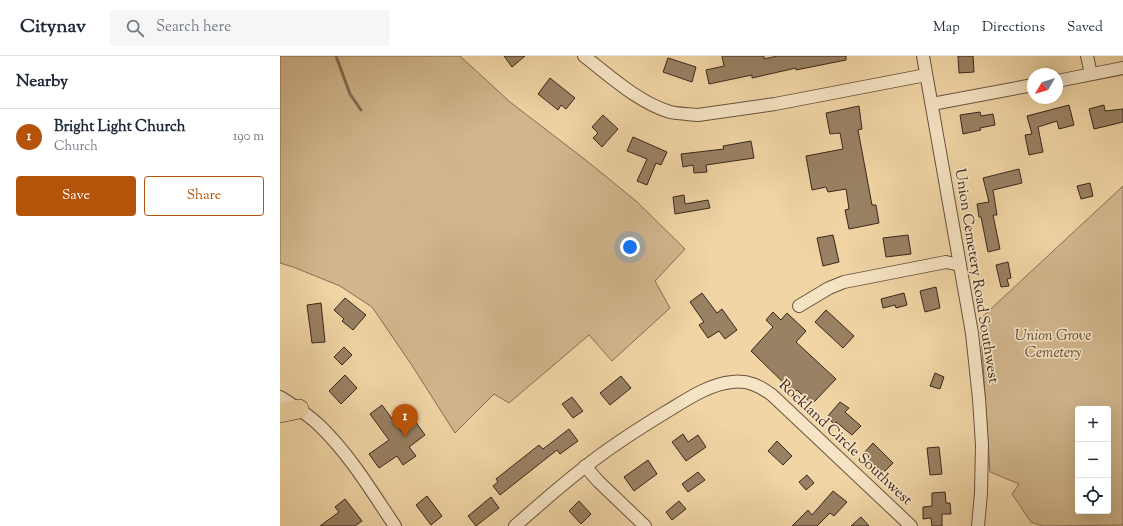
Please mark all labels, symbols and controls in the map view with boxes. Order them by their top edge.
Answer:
search box [110,10,390,46]
text: Citynav [20,14,86,41]
icon: search [124,17,146,39]
text: Search here [156,17,231,38]
text: Map [933,18,960,38]
text: Directions [982,18,1045,38]
text: Saved [1067,18,1103,38]
north arrow [1027,68,1063,104]
text: Nearby [16,70,68,94]
text: Bright Light Church [54,117,186,138]
text: 1 [27,128,31,146]
text: 190 m [233,128,264,146]
text: Church [54,138,98,156]
street label: Union Cemetery Road Southwest [949,167,1003,385]
button: Save [16,176,136,216]
button: Share [144,176,264,216]
your location [620,237,640,257]
park label: Union Grove Cemetery [1015,326,1091,364]
street label: Rockland Circle Southwest [774,375,916,511]
pin: 1 [392,404,418,437]
map controls [1075,406,1111,514]
button: + [1075,406,1111,442]
button: − [1075,442,1111,478]
button: locate [1075,478,1111,514]

